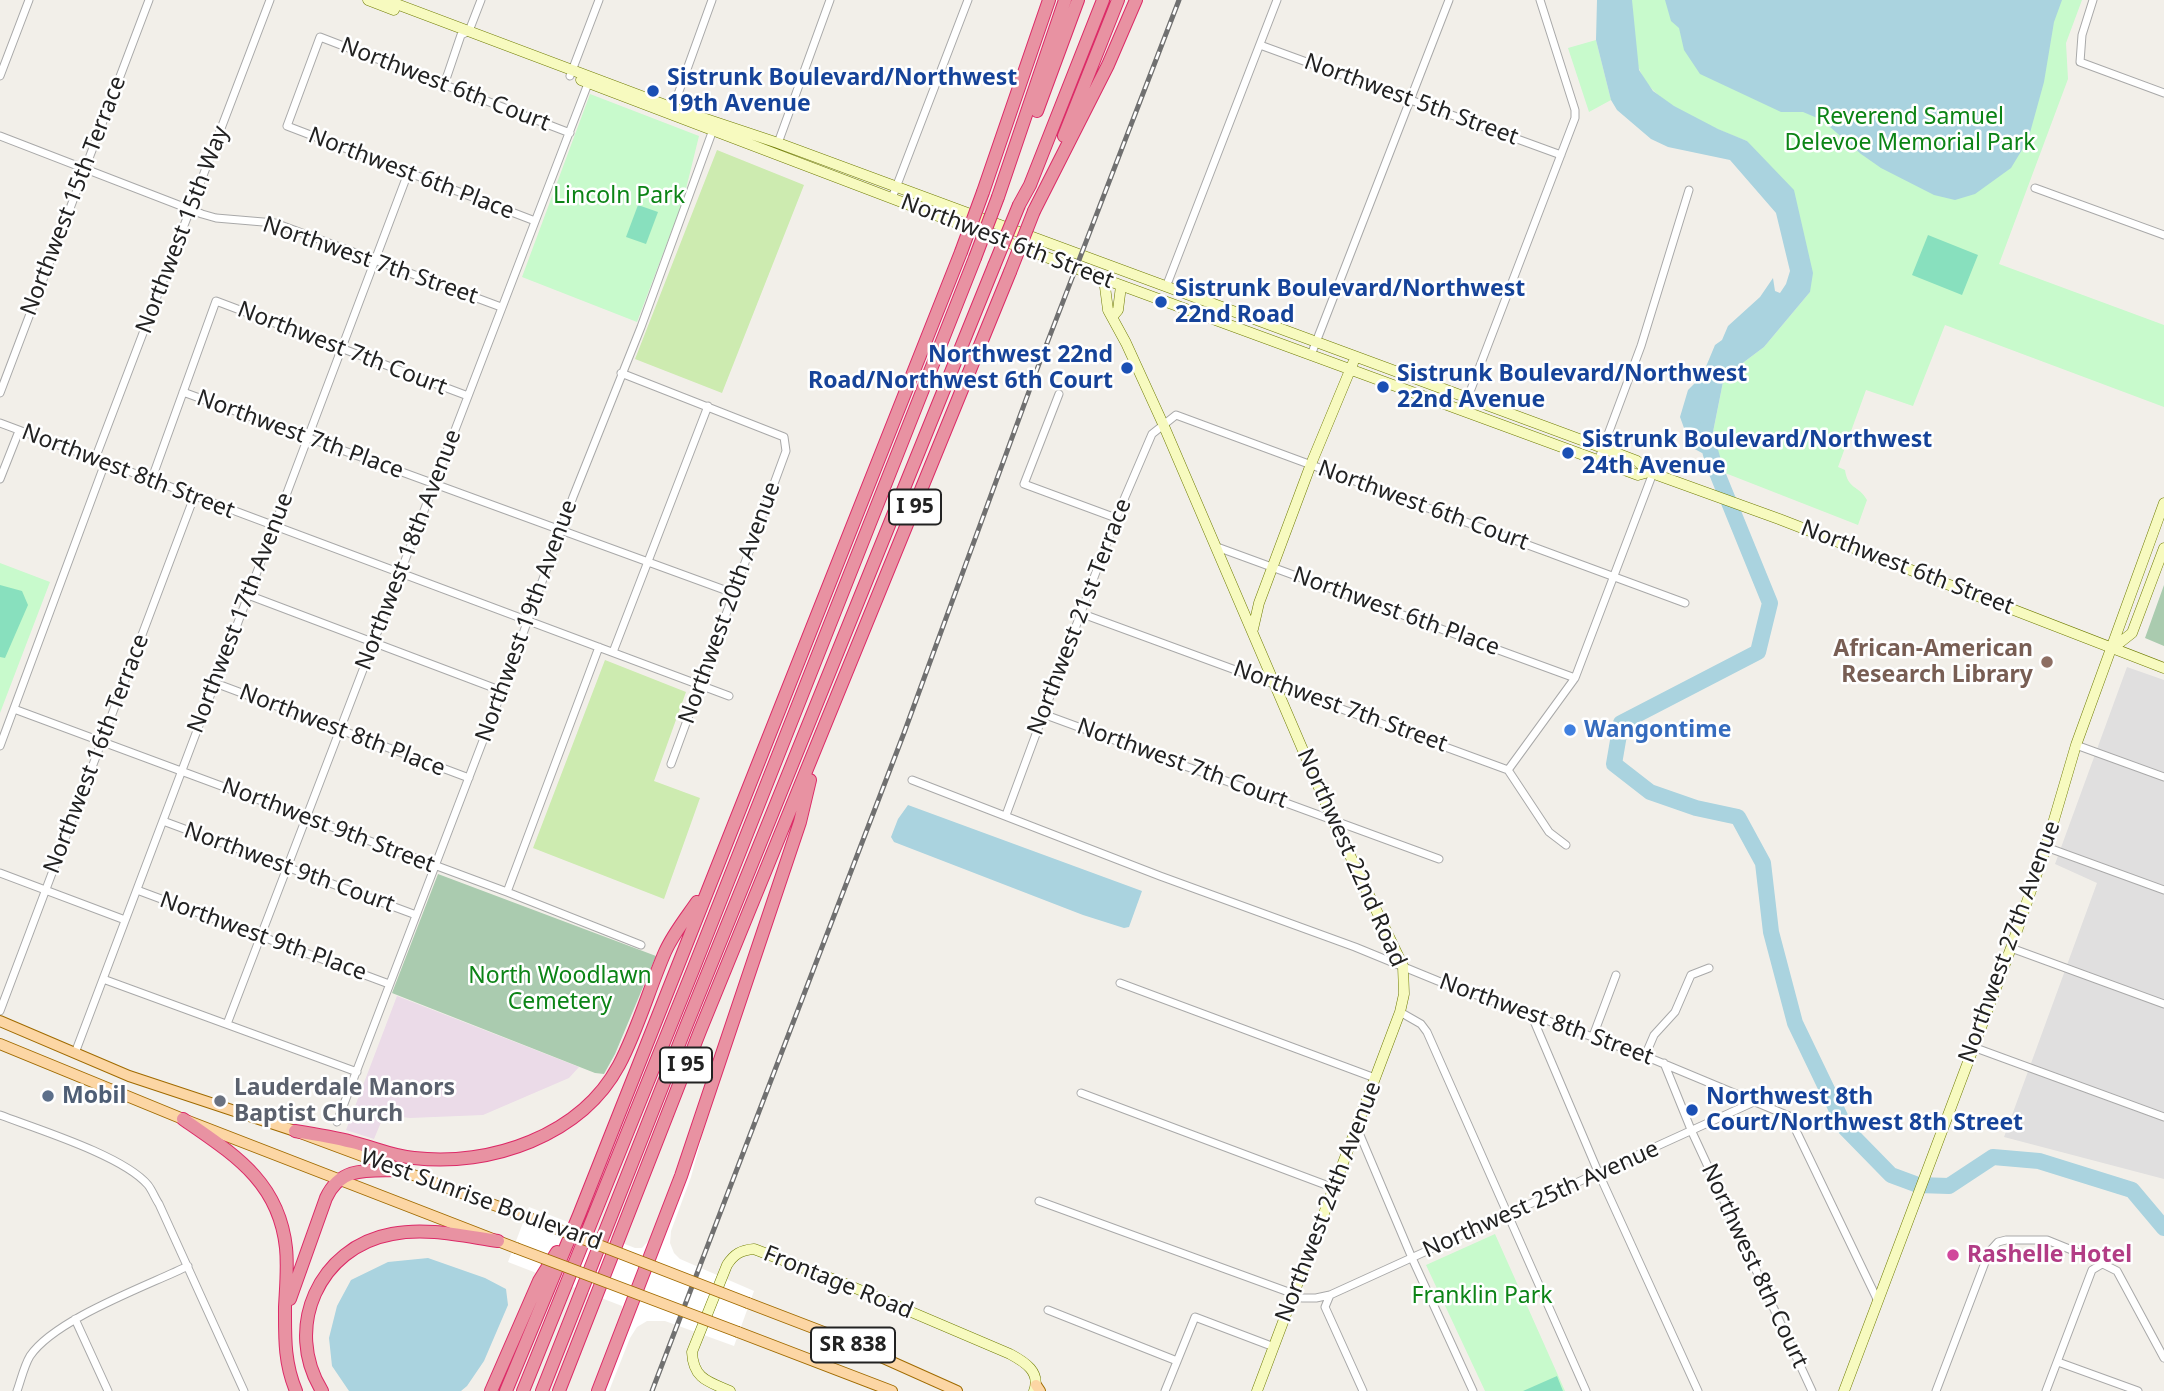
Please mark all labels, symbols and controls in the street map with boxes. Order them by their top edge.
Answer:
street label: Northwest 6th Court [336,32,554,138]
street label: Northwest 5th Street [1300,48,1522,152]
place label: Sistrunk Boulevard/Northwest 19th Avenue [667,64,1017,118]
street label: Northwest 15th Terrace [16,72,132,320]
marker: Sistrunk Boulevard/Northwest 19th Avenue [645,83,661,99]
park label: Reverend Samuel Delevoe Memorial Park [1785,103,2035,157]
street label: Northwest 15th Way [131,122,235,338]
street label: Northwest 6th Place [304,122,518,226]
park label: Lincoln Park [553,182,685,210]
street label: Northwest 6th Street [897,189,1117,295]
street label: Northwest 7th Street [259,211,481,311]
place label: Sistrunk Boulevard/Northwest 22nd Road [1175,275,1525,329]
marker: Sistrunk Boulevard/Northwest 22nd Road [1153,294,1169,310]
street label: Northwest 7th Court [233,296,451,402]
place label: Northwest 22nd Road/Northwest 6th Court [808,341,1113,395]
marker: Northwest 22nd Road/Northwest 6th Court [1119,360,1135,376]
place label: Sistrunk Boulevard/Northwest 22nd Avenue [1397,360,1747,414]
marker: Sistrunk Boulevard/Northwest 22nd Avenue [1375,379,1391,395]
street label: Northwest 7th Place [193,385,407,485]
street label: Northwest 8th Street [18,419,238,525]
street label: Northwest 18th Avenue [350,426,468,674]
place label: Sistrunk Boulevard/Northwest 24th Avenue [1582,426,1932,480]
marker: Sistrunk Boulevard/Northwest 24th Avenue [1560,445,1576,461]
street label: Northwest 6th Court [1314,455,1532,557]
street label: Northwest 20th Avenue [673,478,787,728]
street label: Northwest 17th Avenue [182,489,300,737]
road number: I 95 [889,490,941,524]
street label: Northwest 21st Terrace [1022,495,1138,739]
street label: Northwest 19th Avenue [470,496,584,746]
street label: Northwest 6th Street [1797,515,2017,621]
street label: Northwest 6th Place [1289,562,1503,662]
street label: Northwest 16th Terrace [39,630,155,878]
place label: African-American Research Library [1833,635,2033,689]
marker: African-American Research Library [2039,654,2055,670]
street label: Northwest 7th Street [1229,655,1451,759]
street label: Northwest 8th Place [235,679,449,783]
street label: Northwest 7th Court [1073,713,1291,815]
place label: Wangontime [1584,716,1731,744]
marker: Wangontime [1562,722,1578,738]
street label: Northwest 22nd Road [1290,745,1412,971]
street label: Northwest 9th Street [218,773,438,879]
street label: Northwest 9th Court [180,817,398,919]
street label: Northwest 27th Avenue [1953,817,2067,1067]
street label: Northwest 9th Place [156,887,370,987]
park label: North Woodlawn Cemetery [468,962,652,1016]
street label: Northwest 8th Street [1435,968,1657,1072]
road number: I 95 [660,1048,712,1082]
place label: Lauderdale Manors Baptist Church [234,1074,455,1128]
street label: Northwest 24th Avenue [1270,1078,1388,1326]
place label: Mobil [62,1082,126,1110]
place label: Northwest 8th Court/Northwest 8th Street [1706,1083,2023,1137]
marker: Mobil [40,1088,56,1104]
marker: Lauderdale Manors Baptist Church [212,1093,228,1109]
marker: Northwest 8th Court/Northwest 8th Street [1684,1102,1700,1118]
street label: Northwest 25th Avenue [1419,1135,1663,1265]
street label: West Sunrise Boulevard [356,1143,606,1257]
street label: Northwest 8th Court [1695,1160,1813,1372]
street label: Frontage Road [759,1240,917,1326]
place label: Rashelle Hotel [1967,1241,2132,1269]
marker: Rashelle Hotel [1945,1247,1961,1263]
park label: Franklin Park [1411,1282,1553,1310]
road number: SR 838 [811,1328,895,1362]

